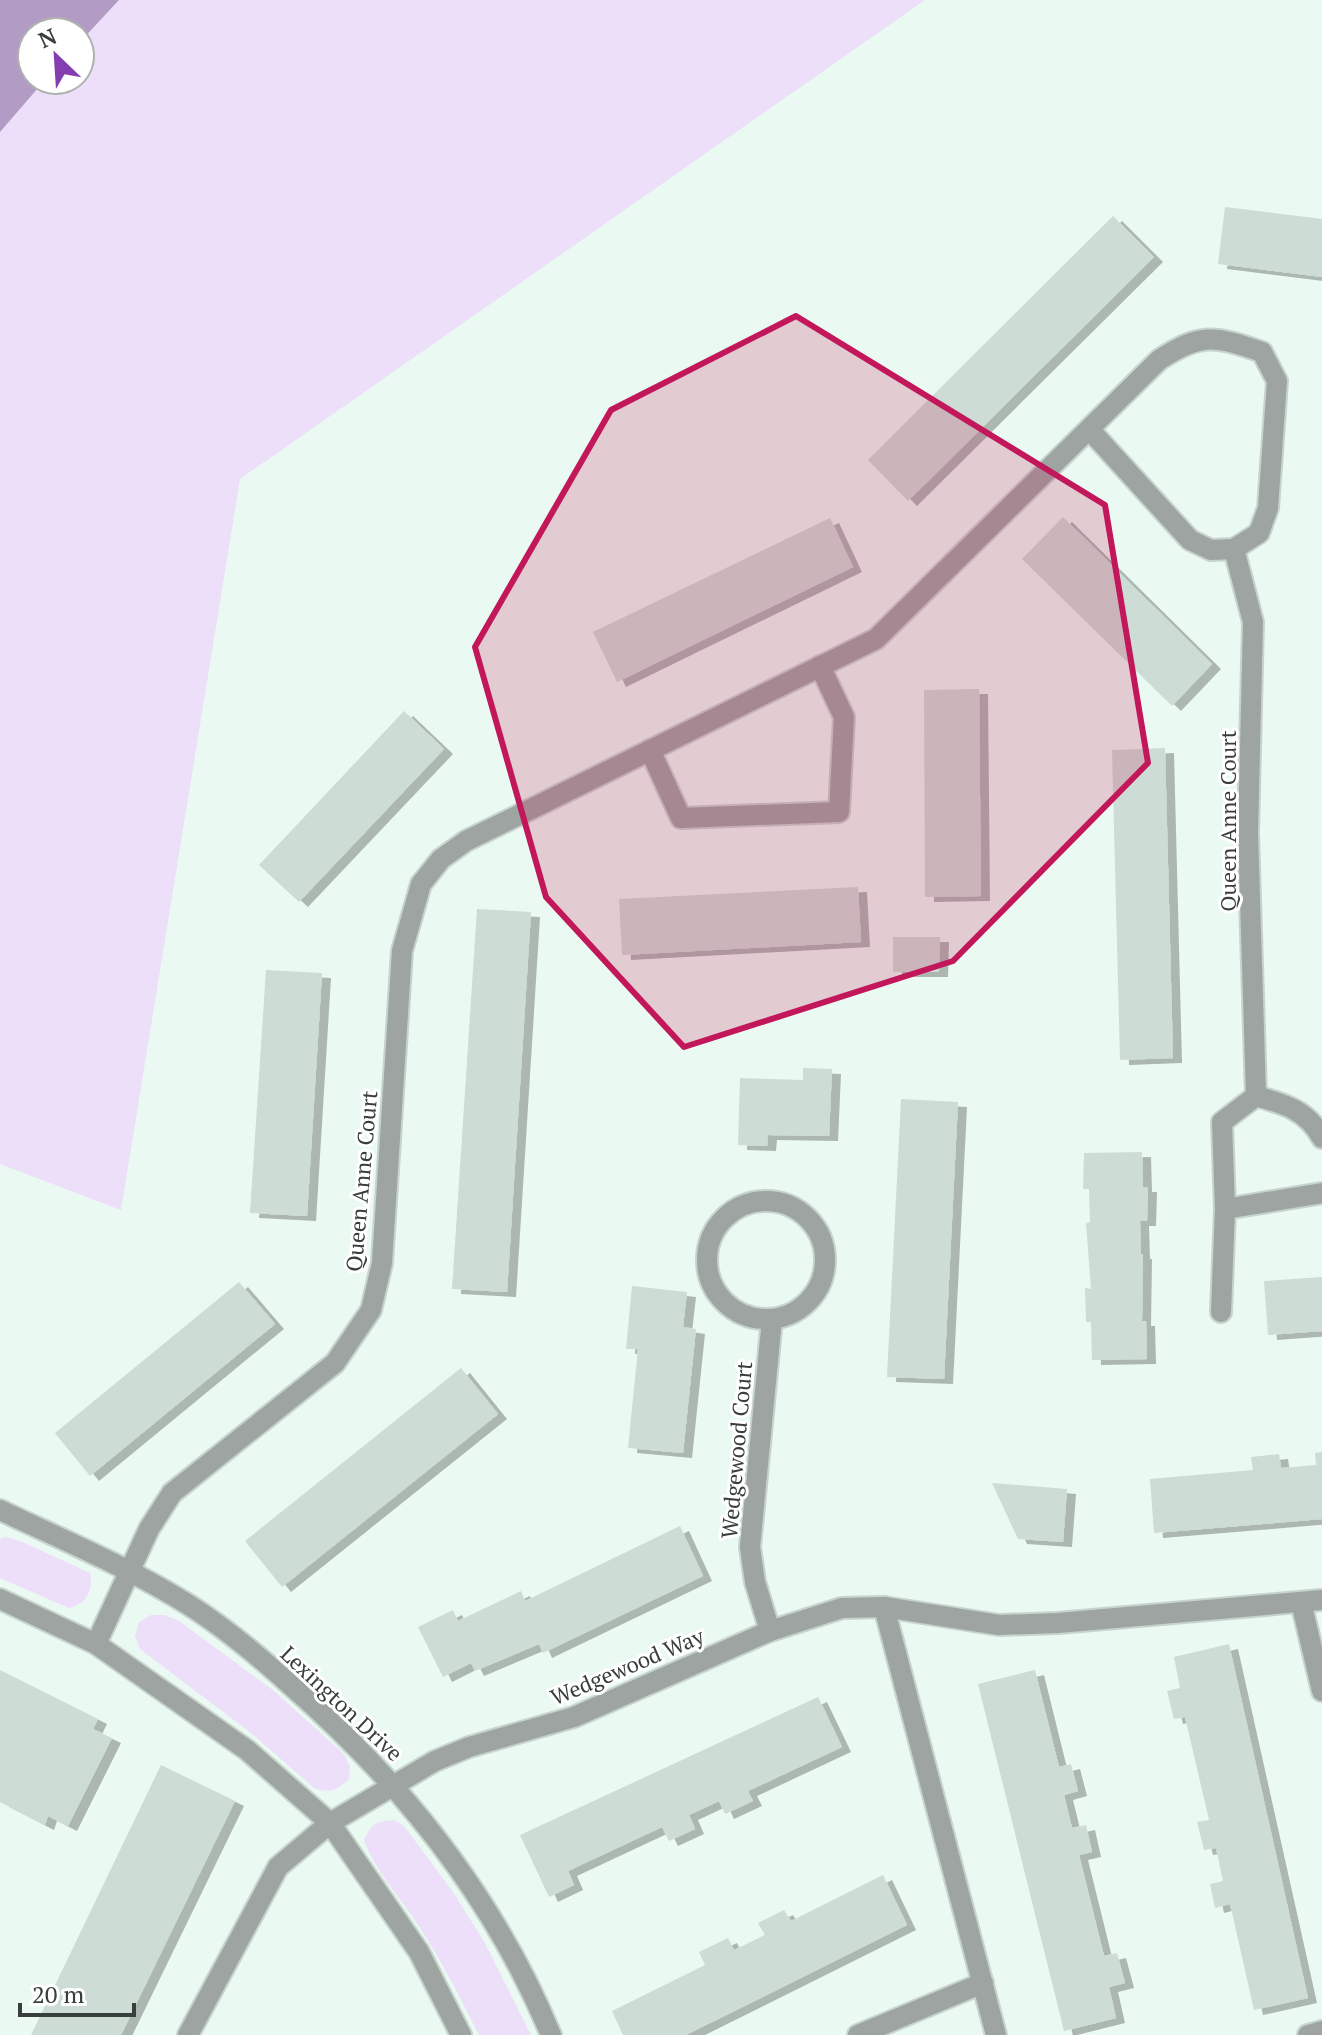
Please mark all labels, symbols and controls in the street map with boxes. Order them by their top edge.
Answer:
north arrow [16,16,96,96]
text: N [34,21,61,54]
street label: Queen Anne Court [1213,730,1242,912]
street label: Queen Anne Court [339,1089,383,1273]
street label: Wedgewood Court [714,1360,758,1540]
street label: Wedgewood Way [546,1620,709,1711]
street label: Lexington Drive [275,1639,409,1767]
scale bar [20,1967,134,2017]
text: 20 m [32,1978,84,2010]

